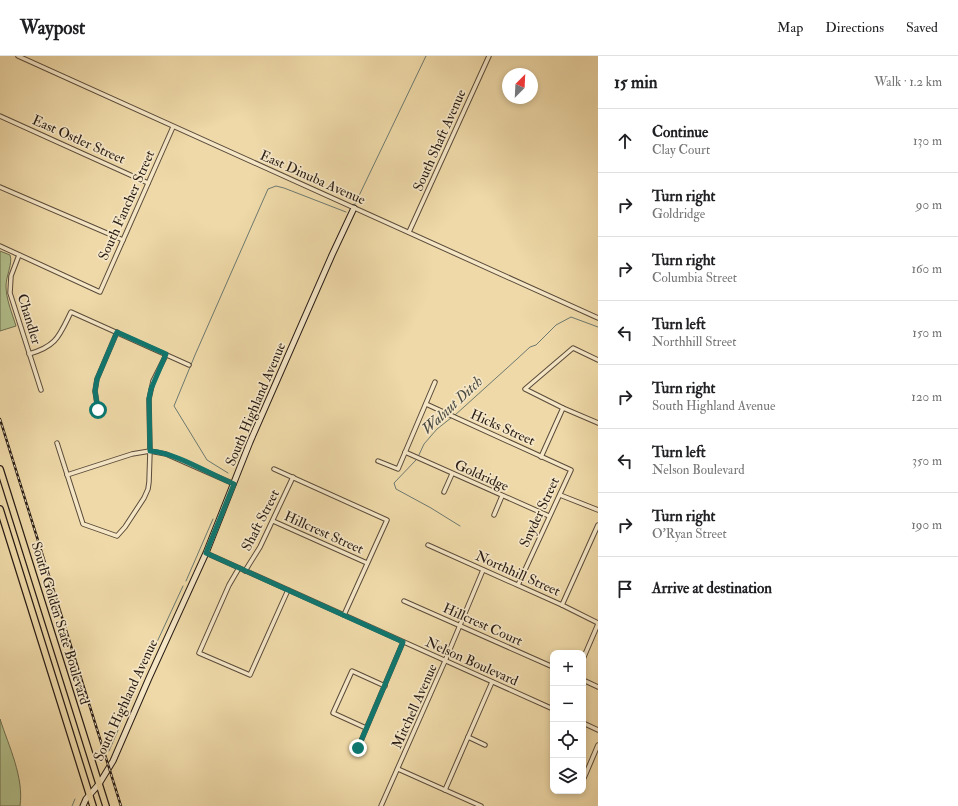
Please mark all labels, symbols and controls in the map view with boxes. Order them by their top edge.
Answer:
text: Waypost [20,16,85,40]
text: Map [777,19,803,36]
text: Directions [825,19,884,36]
text: Saved [906,19,938,36]
north arrow [502,68,538,104]
text: 15 min [614,72,658,93]
text: Walk · 1.2 km [874,74,942,90]
street label: South Shaft Avenue [409,86,470,194]
street label: East Ostler Street [30,111,128,168]
text: Continue [652,123,708,142]
icon: ahead [614,130,636,152]
text: 130 m [913,133,942,149]
text: Clay Court [652,142,710,158]
street label: South Fancher Street [95,147,159,263]
street label: East Dinuba Avenue [257,147,368,208]
text: Turn right [652,187,715,206]
icon: right [614,194,636,216]
text: 90 m [916,197,942,213]
text: Goldridge [652,206,705,222]
text: Turn right [652,251,715,270]
icon: right [614,258,636,280]
text: 160 m [911,261,942,277]
text: Columbia Street [652,270,737,286]
street label: Chandler [14,292,45,347]
text: Turn left [652,315,706,334]
icon: left [614,322,636,344]
text: 150 m [912,325,942,341]
text: Northhill Street [652,334,736,350]
street label: South Highland Avenue [222,340,289,469]
water label: Walnut Ditch [418,372,487,438]
text: Turn right [652,379,715,398]
icon: right [614,386,636,408]
text: 120 m [911,389,942,405]
text: South Highland Avenue [652,398,775,414]
route start [89,401,107,419]
street label: Hicks Street [468,406,538,449]
text: Turn left [652,443,706,462]
icon: left [614,450,636,472]
text: 350 m [912,453,942,469]
street label: Goldridge [452,456,512,495]
text: Nelson Boulevard [652,462,745,478]
street label: Snyder Street [516,474,564,550]
street label: Shaft Street [238,486,283,554]
street label: Hillcrest Street [282,507,367,558]
text: Turn right [652,507,715,526]
icon: right [614,514,636,536]
text: 190 m [911,517,942,533]
text: O'Ryan Street [652,526,727,542]
street label: South Golden State Boulevard [28,540,93,707]
street label: Northhill Street [473,547,563,600]
icon: arrive [614,578,636,600]
text: Arrive at destination [652,579,772,598]
street label: Hillcrest Court [440,599,526,650]
street label: Nelson Boulevard [423,633,521,690]
street label: South Highland Avenue [90,636,161,764]
map controls [550,650,586,794]
button: + [550,650,586,686]
street label: Mitchell Avenue [388,661,441,751]
button: − [550,686,586,722]
button: locate [550,722,586,758]
route end [349,739,367,757]
button: layers [550,758,586,794]

